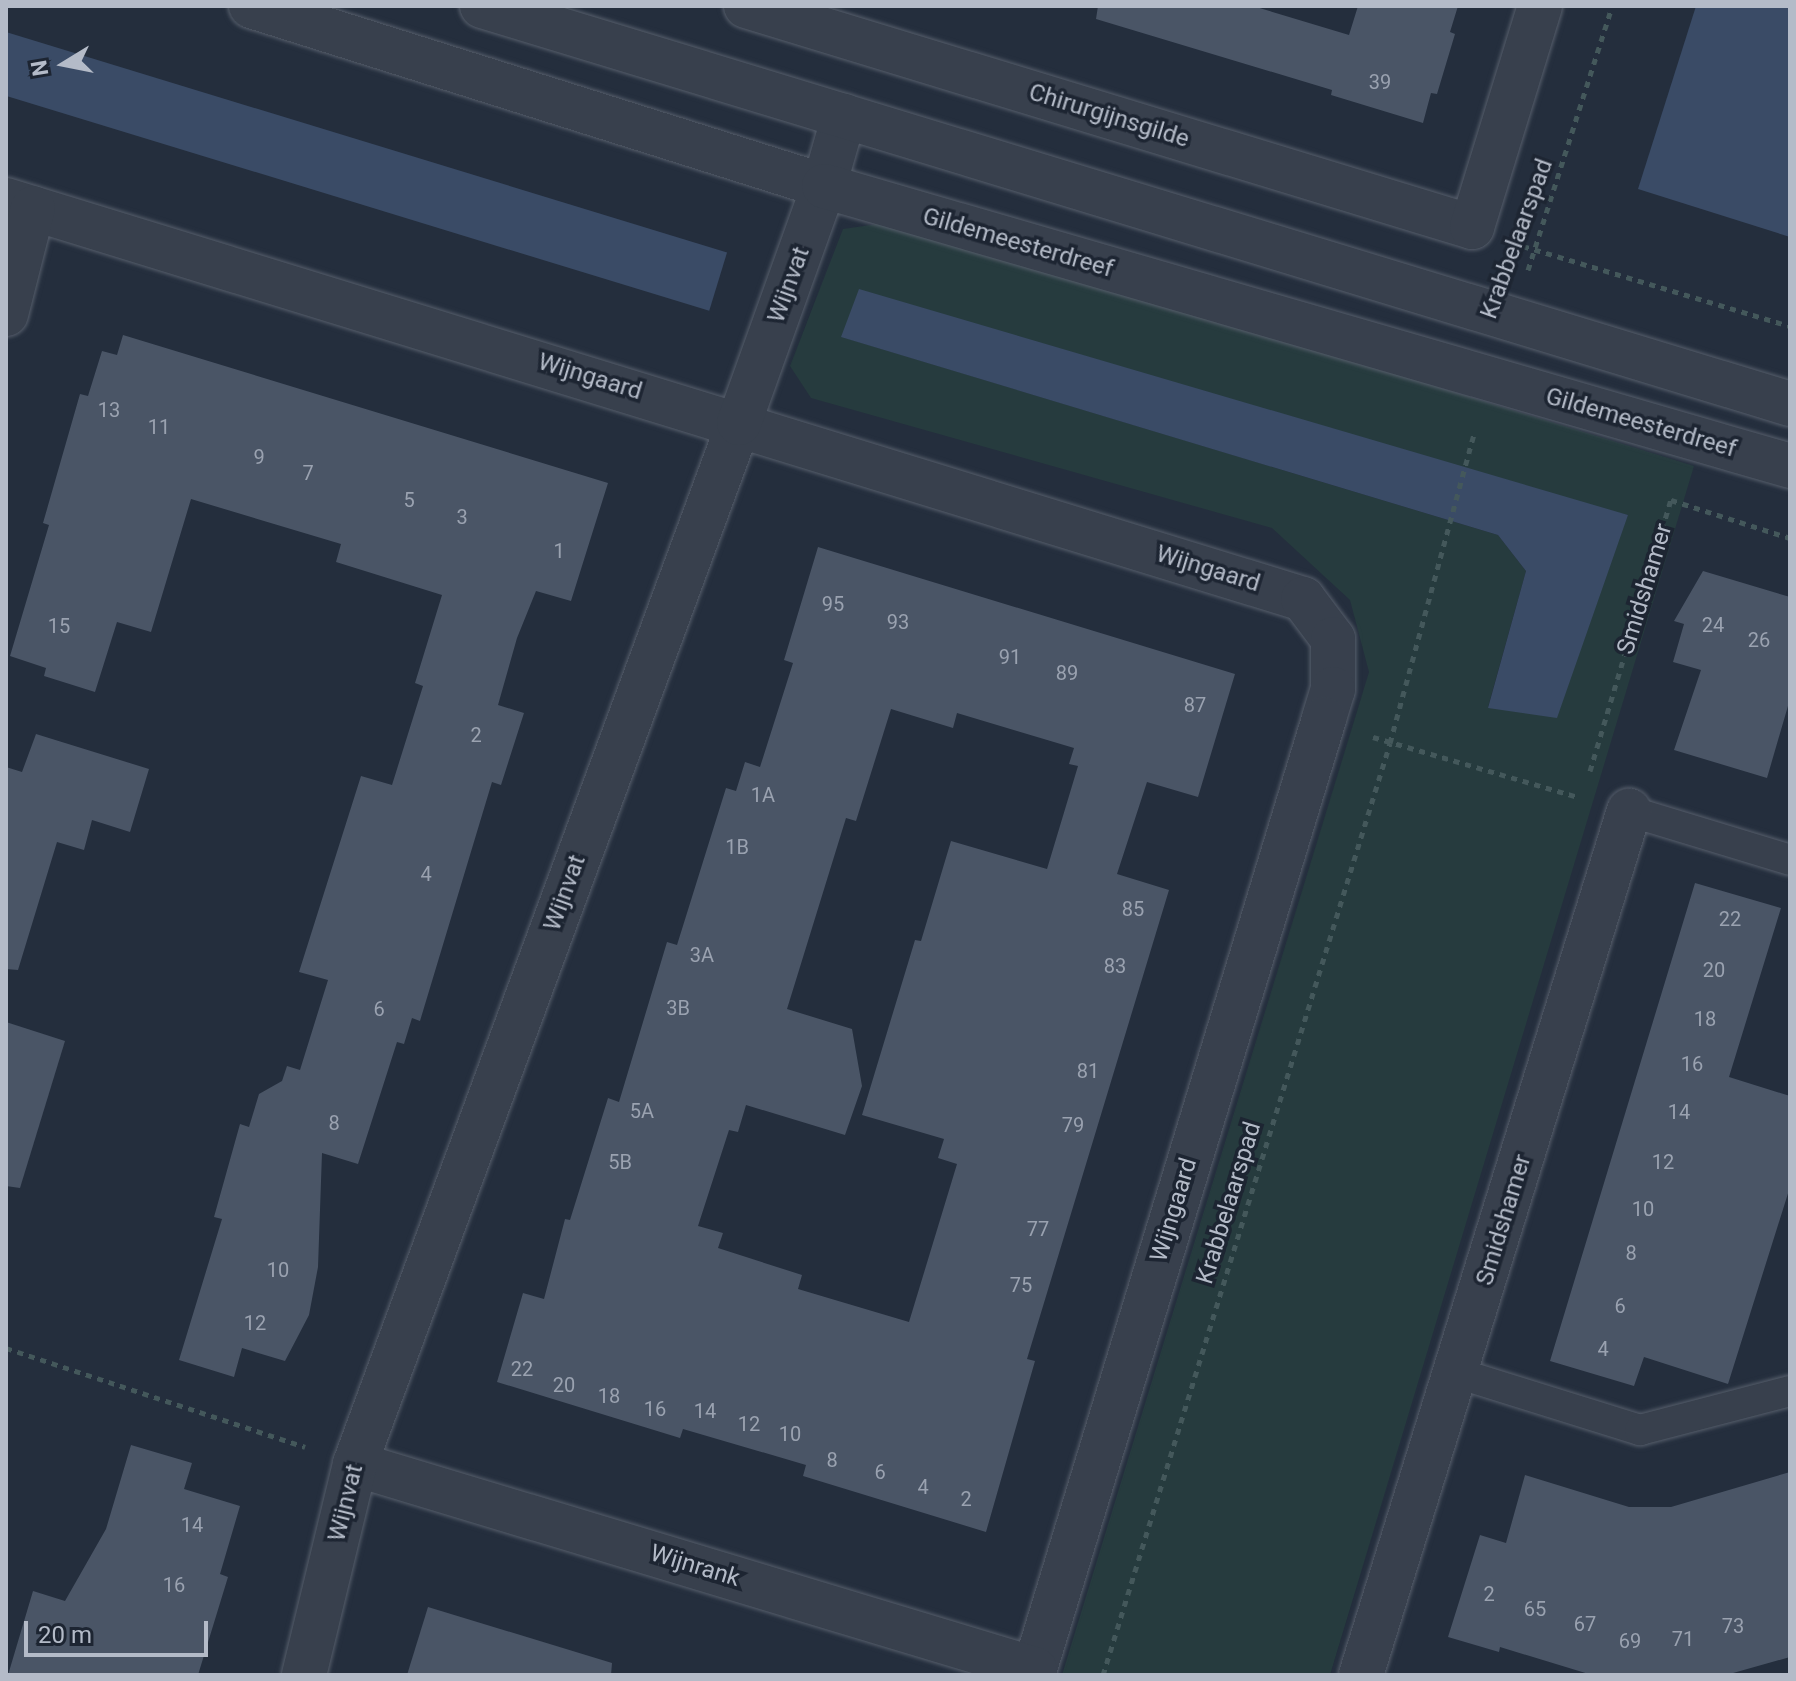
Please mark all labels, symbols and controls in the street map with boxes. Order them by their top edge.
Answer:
north arrow [24,24,104,104]
text: N [26,58,54,78]
house number: 39 [1369,70,1391,94]
street label: Chirurgijnsgilde [1025,78,1193,154]
street label: Krabbelaarspad [1475,155,1559,323]
street label: Gildemeesterdreef [919,202,1117,284]
street label: Wijnvat [762,243,816,327]
street label: Wijngaard [535,348,645,406]
street label: Gildemeesterdreef [1542,382,1740,464]
house number: 13 [98,398,120,422]
house number: 11 [148,415,170,439]
house number: 9 [253,445,265,469]
house number: 7 [302,461,314,485]
house number: 5 [403,488,415,512]
house number: 3 [456,505,468,529]
street label: Smidshamer [1611,520,1679,658]
house number: 1 [553,539,565,563]
street label: Wijngaard [1153,540,1263,598]
house number: 95 [822,592,844,616]
house number: 93 [887,610,909,634]
house number: 24 [1702,613,1724,637]
house number: 15 [48,614,70,638]
house number: 26 [1748,628,1770,652]
house number: 91 [999,645,1021,669]
house number: 89 [1056,661,1078,685]
house number: 87 [1184,693,1206,717]
house number: 2 [470,723,482,747]
house number: 1A [751,783,775,807]
house number: 1B [725,835,749,859]
street label: Wijnvat [538,851,592,935]
house number: 4 [420,862,432,886]
house number: 85 [1122,897,1144,921]
house number: 22 [1719,907,1741,931]
house number: 3A [690,943,714,967]
house number: 83 [1104,954,1126,978]
house number: 20 [1703,958,1725,982]
house number: 3B [666,996,690,1020]
house number: 6 [373,997,385,1021]
house number: 18 [1694,1007,1716,1031]
house number: 16 [1681,1052,1703,1076]
house number: 81 [1077,1059,1099,1083]
house number: 5A [630,1099,654,1123]
house number: 14 [1668,1100,1690,1124]
house number: 8 [328,1111,340,1135]
house number: 79 [1062,1113,1084,1137]
street label: Krabbelaarspad [1191,1118,1267,1288]
house number: 5B [608,1150,632,1174]
house number: 12 [1652,1150,1674,1174]
street label: Smidshamer [1470,1151,1538,1289]
street label: Wijngaard [1145,1155,1203,1265]
house number: 10 [1632,1197,1654,1221]
house number: 77 [1027,1217,1049,1241]
house number: 8 [1625,1241,1637,1265]
house number: 10 [267,1258,289,1282]
house number: 75 [1010,1273,1032,1297]
house number: 6 [1614,1294,1626,1318]
house number: 12 [244,1311,266,1335]
house number: 4 [1597,1337,1609,1361]
house number: 22 [511,1357,533,1381]
house number: 20 [553,1373,575,1397]
house number: 18 [598,1384,620,1408]
house number: 16 [644,1397,666,1421]
house number: 14 [694,1399,716,1423]
house number: 12 [738,1412,760,1436]
house number: 10 [779,1422,801,1446]
house number: 8 [826,1448,838,1472]
house number: 6 [874,1460,886,1484]
street label: Wijnvat [323,1461,369,1545]
house number: 4 [917,1475,929,1499]
house number: 2 [960,1487,972,1511]
house number: 14 [181,1513,203,1537]
street label: Wijnrank [647,1539,743,1593]
house number: 16 [163,1573,185,1597]
house number: 2 [1483,1582,1495,1606]
house number: 65 [1524,1597,1546,1621]
scale bar [28,1605,212,1655]
house number: 67 [1574,1612,1596,1636]
house number: 73 [1722,1614,1744,1638]
text: 20 m [38,1621,92,1649]
house number: 71 [1672,1627,1694,1651]
house number: 69 [1619,1629,1641,1653]

